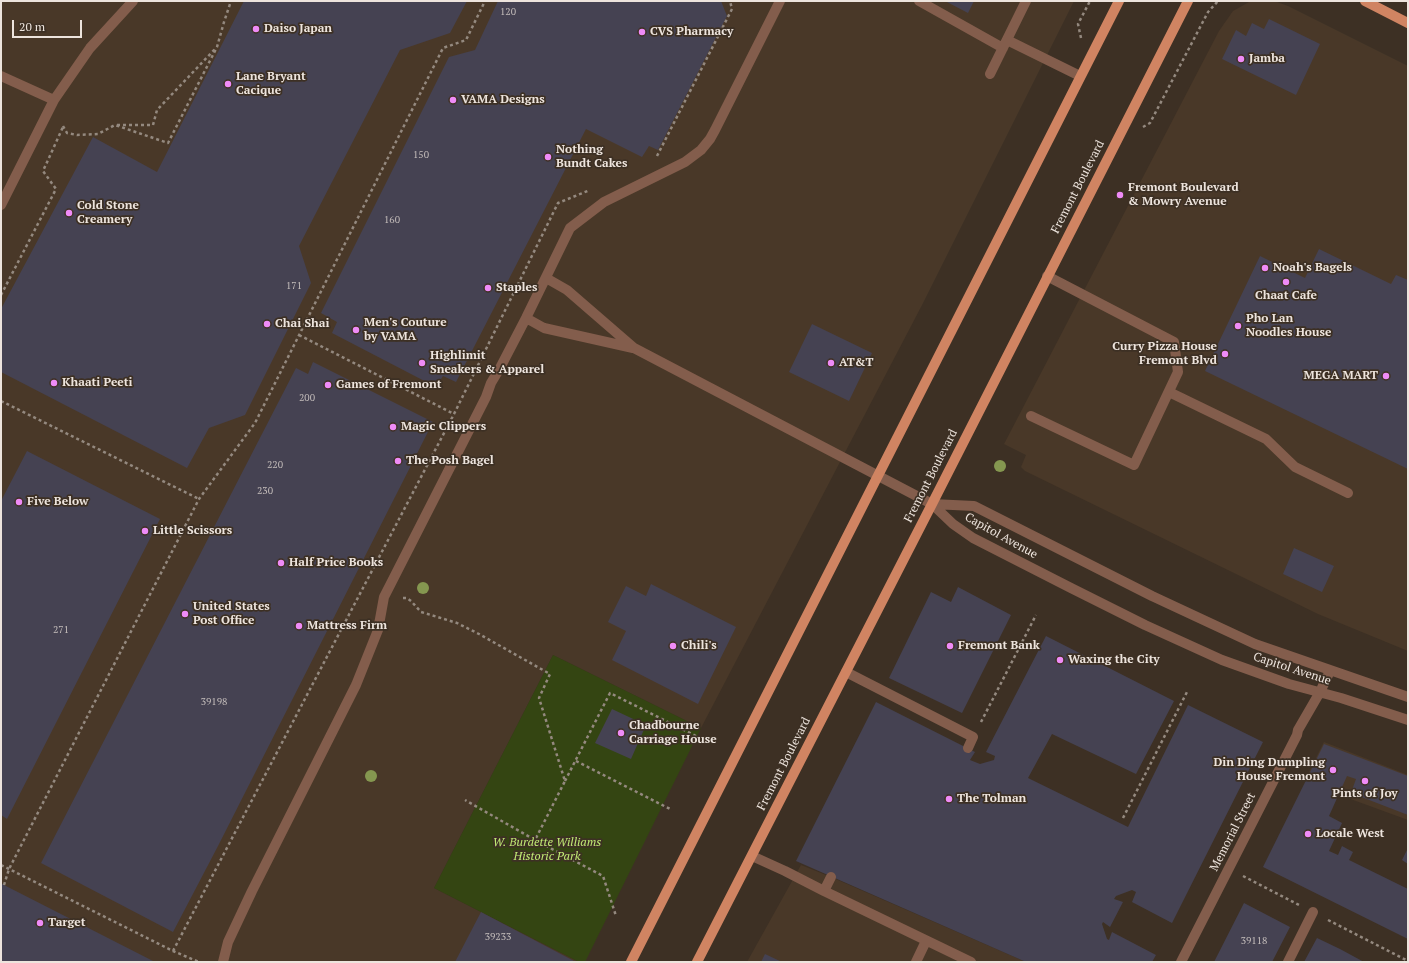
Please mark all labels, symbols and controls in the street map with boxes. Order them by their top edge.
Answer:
house number: 120 [500,6,516,18]
scale bar [14,12,84,38]
text: 20 m [19,19,45,34]
place label: Daiso Japan [264,22,332,36]
marker: Daiso Japan [251,24,261,34]
place label: CVS Pharmacy [650,25,733,39]
marker: CVS Pharmacy [637,27,647,37]
place label: Jamba [1249,52,1285,66]
marker: Jamba [1236,54,1246,64]
place label: Lane Bryant Cacique [236,70,306,98]
marker: Lane Bryant Cacique [223,79,233,89]
place label: VAMA Designs [461,93,545,107]
marker: VAMA Designs [448,95,458,105]
street label: Fremont Boulevard [1048,138,1108,236]
place label: Nothing Bundt Cakes [556,143,627,171]
house number: 150 [413,149,429,161]
marker: Nothing Bundt Cakes [543,152,553,162]
place label: Fremont Boulevard & Mowry Avenue [1128,181,1239,209]
marker: Fremont Boulevard & Mowry Avenue [1115,190,1125,200]
place label: Cold Stone Creamery [77,199,139,227]
marker: Cold Stone Creamery [64,208,74,218]
house number: 160 [384,214,400,226]
place label: Noah's Bagels [1273,261,1352,275]
marker: Noah's Bagels [1260,263,1270,273]
marker: Chaat Cafe [1281,277,1291,287]
house number: 171 [286,280,302,292]
place label: Staples [496,281,537,295]
marker: Staples [483,283,493,293]
place label: Chaat Cafe [1255,289,1317,303]
place label: Pho Lan Noodles House [1246,312,1331,340]
place label: Men's Couture by VAMA [364,316,447,344]
place label: Chai Shai [275,317,329,331]
marker: Chai Shai [262,319,272,329]
marker: Pho Lan Noodles House [1233,321,1243,331]
marker: Men's Couture by VAMA [351,325,361,335]
place label: Curry Pizza House Fremont Blvd [1112,340,1217,368]
place label: Highlimit Sneakers & Apparel [430,349,544,377]
marker: Curry Pizza House Fremont Blvd [1220,349,1230,359]
place label: AT&T [839,356,873,370]
marker: Highlimit Sneakers & Apparel [417,358,427,368]
marker: AT&T [826,358,836,368]
place label: MEGA MART [1304,369,1378,383]
marker: MEGA MART [1381,371,1391,381]
place label: Khaati Peeti [62,376,133,390]
marker: Khaati Peeti [49,378,59,388]
place label: Games of Fremont [336,378,441,392]
marker: Games of Fremont [323,380,333,390]
house number: 200 [299,392,315,404]
place label: Magic Clippers [401,420,486,434]
marker: Magic Clippers [388,422,398,432]
street label: Fremont Boulevard [901,427,961,525]
place label: The Posh Bagel [406,454,494,468]
marker: The Posh Bagel [393,456,403,466]
house number: 220 [267,459,283,471]
house number: 230 [257,485,273,497]
place label: Five Below [27,495,88,509]
marker: Five Below [14,497,24,507]
street label: Capitol Avenue [962,510,1040,562]
place label: Little Scissors [153,524,232,538]
marker: Little Scissors [140,526,150,536]
place label: Half Price Books [289,556,383,570]
marker: Half Price Books [276,558,286,568]
place label: United States Post Office [193,600,270,628]
marker: United States Post Office [180,609,190,619]
place label: Mattress Firm [307,619,387,633]
marker: Mattress Firm [294,621,304,631]
house number: 271 [53,624,69,636]
place label: Chili's [681,639,717,653]
place label: Fremont Bank [958,639,1040,653]
marker: Chili's [668,641,678,651]
marker: Fremont Bank [945,641,955,651]
street label: Capitol Avenue [1251,650,1333,688]
place label: Waxing the City [1068,653,1160,667]
marker: Waxing the City [1055,655,1065,665]
house number: 39198 [201,696,227,708]
street label: Fremont Boulevard [754,715,814,813]
place label: Chadbourne Carriage House [629,719,717,747]
marker: Chadbourne Carriage House [616,728,626,738]
place label: Din Ding Dumpling House Fremont [1214,756,1325,784]
marker: Din Ding Dumpling House Fremont [1328,765,1338,775]
marker: Pints of Joy [1360,776,1370,786]
place label: Pints of Joy [1332,787,1398,801]
street label: Memorial Street [1207,790,1259,874]
place label: The Tolman [957,792,1026,806]
marker: The Tolman [944,794,954,804]
place label: Locale West [1316,827,1384,841]
marker: Locale West [1303,829,1313,839]
park label: W. Burdette Williams Historic Park [493,836,601,864]
place label: Target [48,916,85,930]
marker: Target [35,918,45,928]
house number: 39233 [485,931,511,943]
house number: 39118 [1241,935,1267,947]

